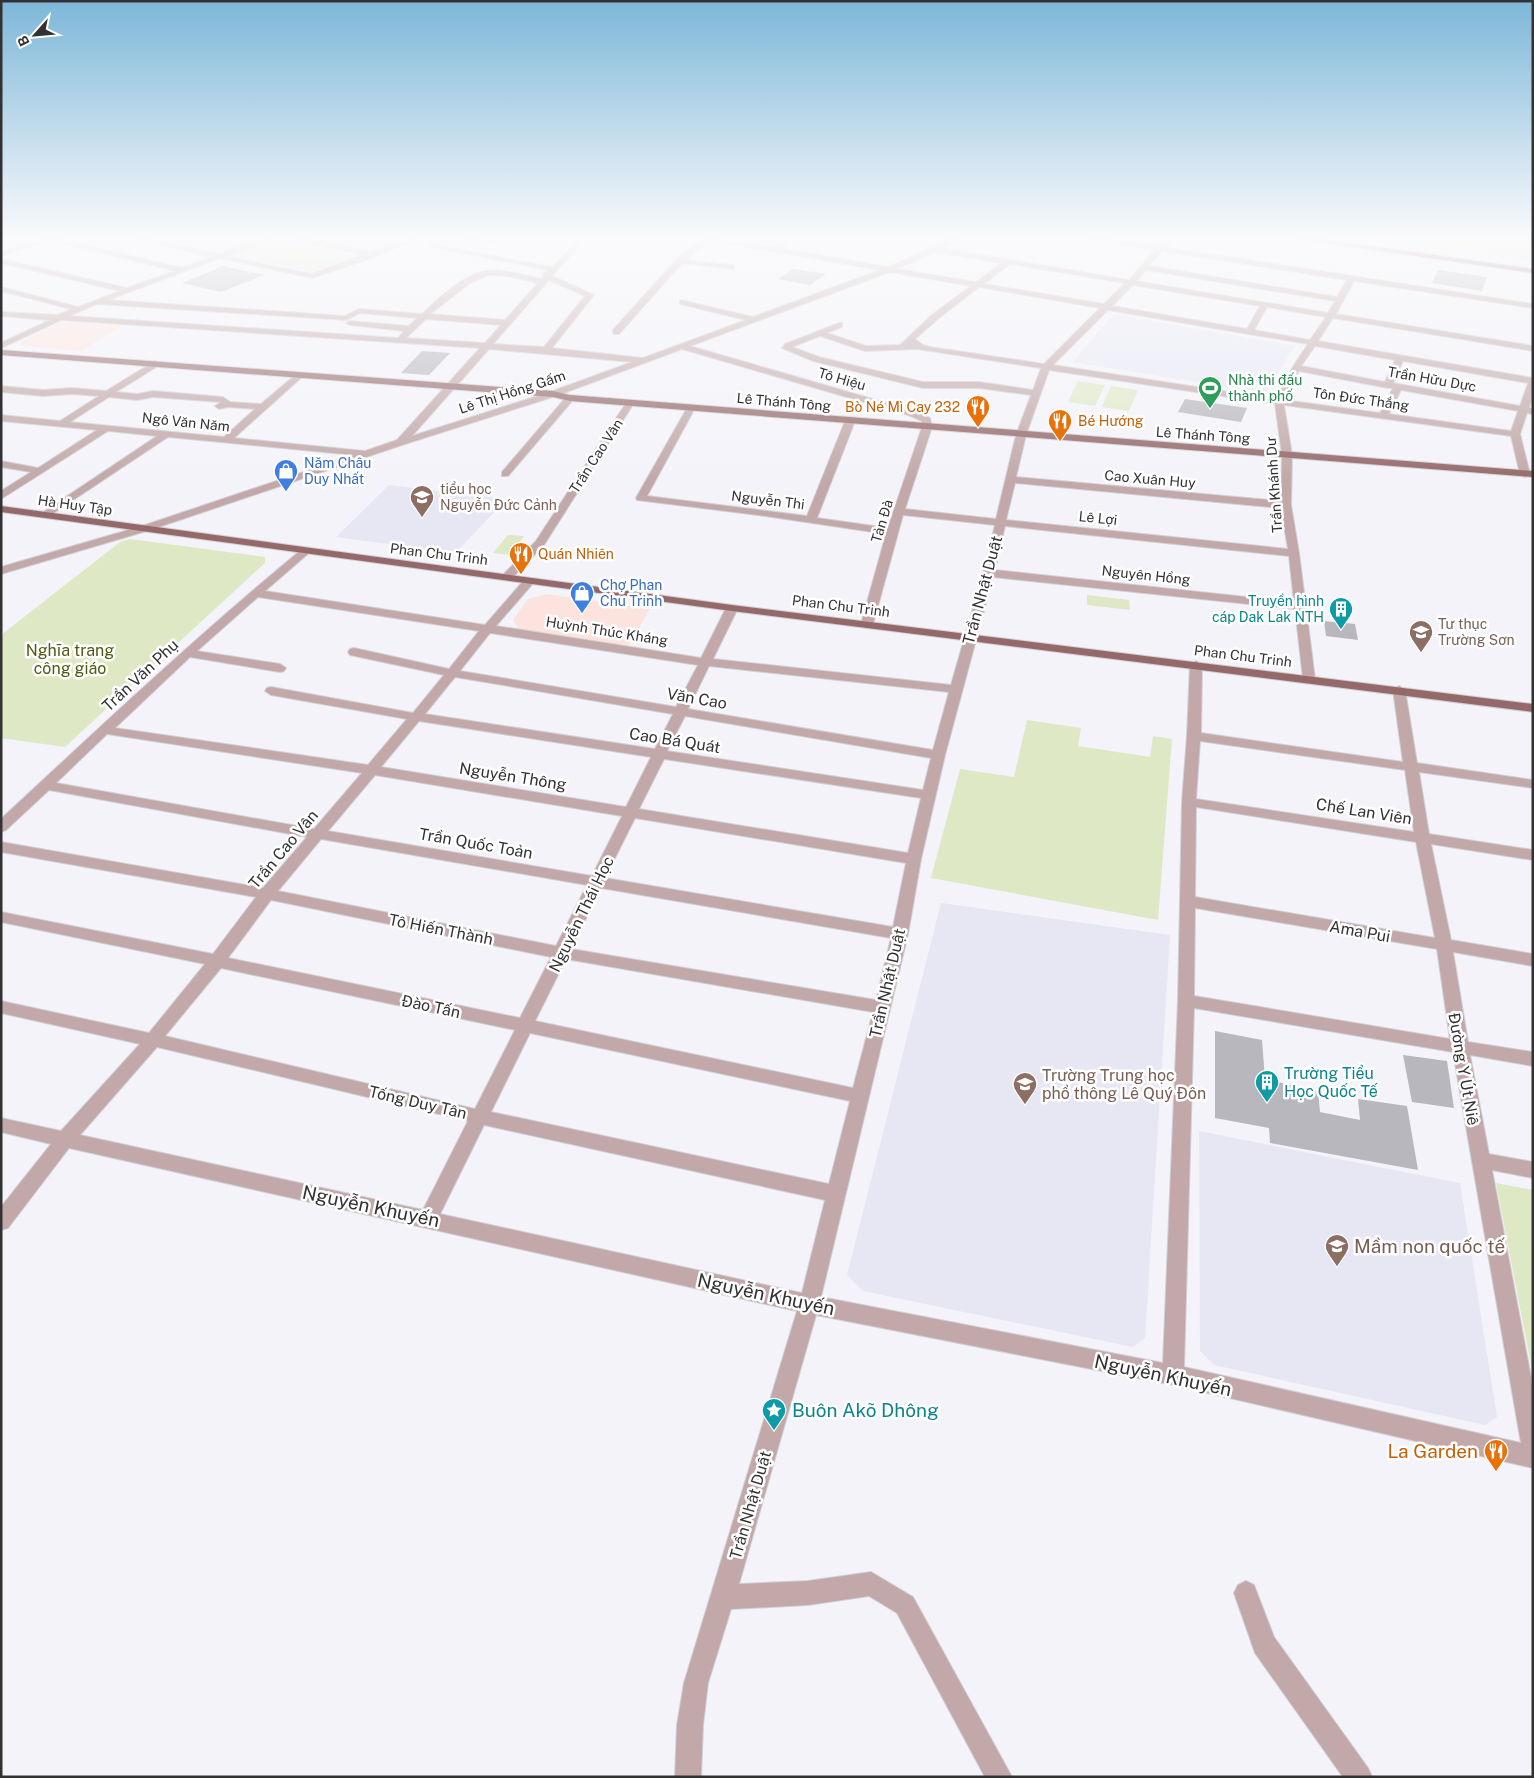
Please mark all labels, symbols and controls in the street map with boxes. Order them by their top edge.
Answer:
north arrow [10,10,60,60]
text: B [14,33,33,49]
street label: Trần Hữu Dực [1386,363,1478,395]
street label: Tô Hiệu [816,365,868,393]
street label: Lê Thị Hồng Gấm [457,367,567,417]
place label: Nhà thi đấu thành phố [1228,372,1302,404]
sports icon: Nhà thi đấu thành phố [1197,375,1223,409]
street label: Tôn Đức Thắng [1312,384,1411,414]
street label: Lê Thánh Tông [736,390,832,414]
restaurant icon: Bò Né Mì Cay 232 [965,394,991,428]
place label: Bò Né Mì Cay 232 [845,399,960,415]
restaurant icon: Bé Hướng [1047,408,1073,442]
street label: Ngô Văn Năm [141,409,231,435]
place label: Bé Hướng [1078,413,1144,429]
street label: Trần Cao Vân [566,416,626,496]
street label: Lê Thánh Tông [1155,424,1251,446]
street label: Trần Khánh Dư [1263,436,1285,533]
place label: Năm Châu Duy Nhất [304,455,371,487]
shop icon: Năm Châu Duy Nhất [273,458,299,492]
street label: Cao Xuân Huy [1104,467,1197,491]
place label: tiểu học Nguyễn Đức Cảnh [440,481,557,513]
school or university icon: tiểu học Nguyễn Đức Cảnh [409,484,435,518]
street label: Nguyễn Thi [730,488,806,512]
street label: Hà Huy Tập [37,492,113,518]
street label: Tản Đà [868,497,896,545]
street label: Lê Lợi [1078,508,1118,528]
street label: Trần Nhật Duật [959,534,1006,647]
street label: Phan Chu Trinh [389,540,489,568]
restaurant icon: Quán Nhiên [508,541,534,575]
place label: Quán Nhiên [538,546,614,562]
street label: Nguyên Hồng [1101,562,1191,588]
place label: Chợ Phan Chu Trinh [600,577,662,609]
shop icon: Chợ Phan Chu Trinh [569,580,595,614]
street label: Phan Chu Trinh [791,592,891,620]
place label: Truyền hình cáp Dak Lak NTH [1212,593,1324,625]
building icon: Truyền hình cáp Dak Lak NTH [1328,596,1354,630]
street label: Huỳnh Thúc Kháng [545,613,669,649]
place label: Tư thục Trường Sơn [1438,616,1515,648]
school or university icon: Tư thục Trường Sơn [1408,619,1434,653]
street label: Trần Văn Phụ [98,635,182,715]
park label: Nghĩa trang công giáo [26,641,114,678]
street label: Phan Chu Trinh [1193,642,1293,670]
street label: Văn Cao [665,684,729,713]
street label: Cao Bá Quát [628,724,722,757]
street label: Nguyễn Thông [458,759,568,794]
street label: Chế Lan Viên [1315,795,1413,828]
street label: Trần Cao Vân [245,806,322,893]
street label: Trần Quốc Toản [418,824,534,863]
street label: Nguyễn Thái Học [545,853,618,975]
street label: Tô Hiến Thành [387,910,495,949]
street label: Ama Pui [1328,917,1392,946]
street label: Trần Nhật Duật [866,926,909,1040]
street label: Đào Tấn [400,991,462,1022]
street label: Đường Y Út Niê [1444,1011,1484,1127]
place label: Trường Tiểu Học Quốc Tế [1284,1064,1378,1101]
place label: Trường Trung học phổ thông Lê Quý Đôn [1042,1066,1206,1103]
building icon: Trường Tiểu Học Quốc Tế [1254,1069,1280,1103]
school or university icon: Trường Trung học phổ thông Lê Quý Đôn [1012,1071,1038,1105]
street label: Tống Duy Tân [367,1082,469,1123]
street label: Nguyễn Khuyến [300,1181,442,1231]
school or university icon: Mầm non quốc tế [1324,1233,1350,1267]
place label: Mầm non quốc tế [1354,1235,1505,1257]
street label: Nguyễn Khuyến [695,1269,837,1319]
street label: Nguyễn Khuyến [1092,1350,1234,1400]
place icon: Buôn Akõ Dhông [761,1397,787,1431]
place label: Buôn Akõ Dhông [792,1399,939,1421]
restaurant icon: La Garden [1483,1438,1509,1472]
place label: La Garden [1387,1440,1478,1462]
street label: Trần Nhật Duật [726,1449,775,1562]

